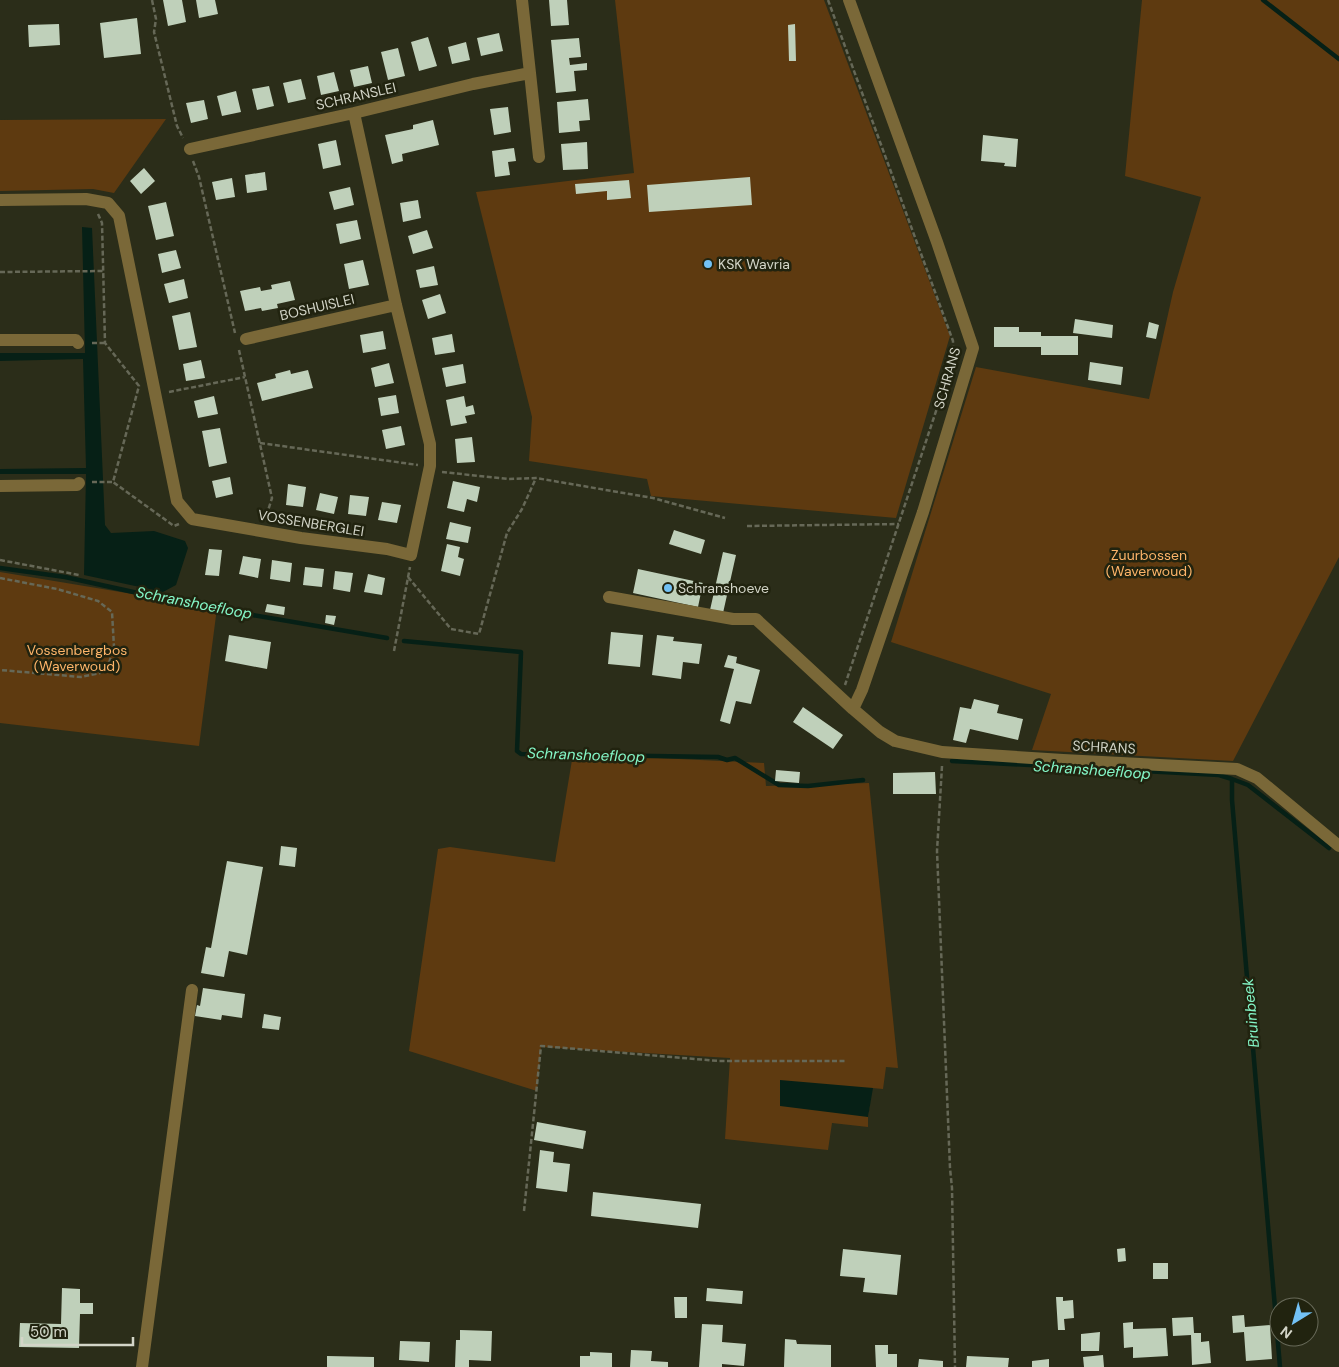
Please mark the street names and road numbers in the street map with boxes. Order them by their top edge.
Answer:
street label: SCHRANSLEI [314,78,398,114]
street label: BOSHUISLEI [278,290,356,324]
street label: SCHRANS [930,345,964,411]
street label: VOSSENBERGLEI [257,506,365,540]
street label: SCHRANS [1072,736,1136,758]

